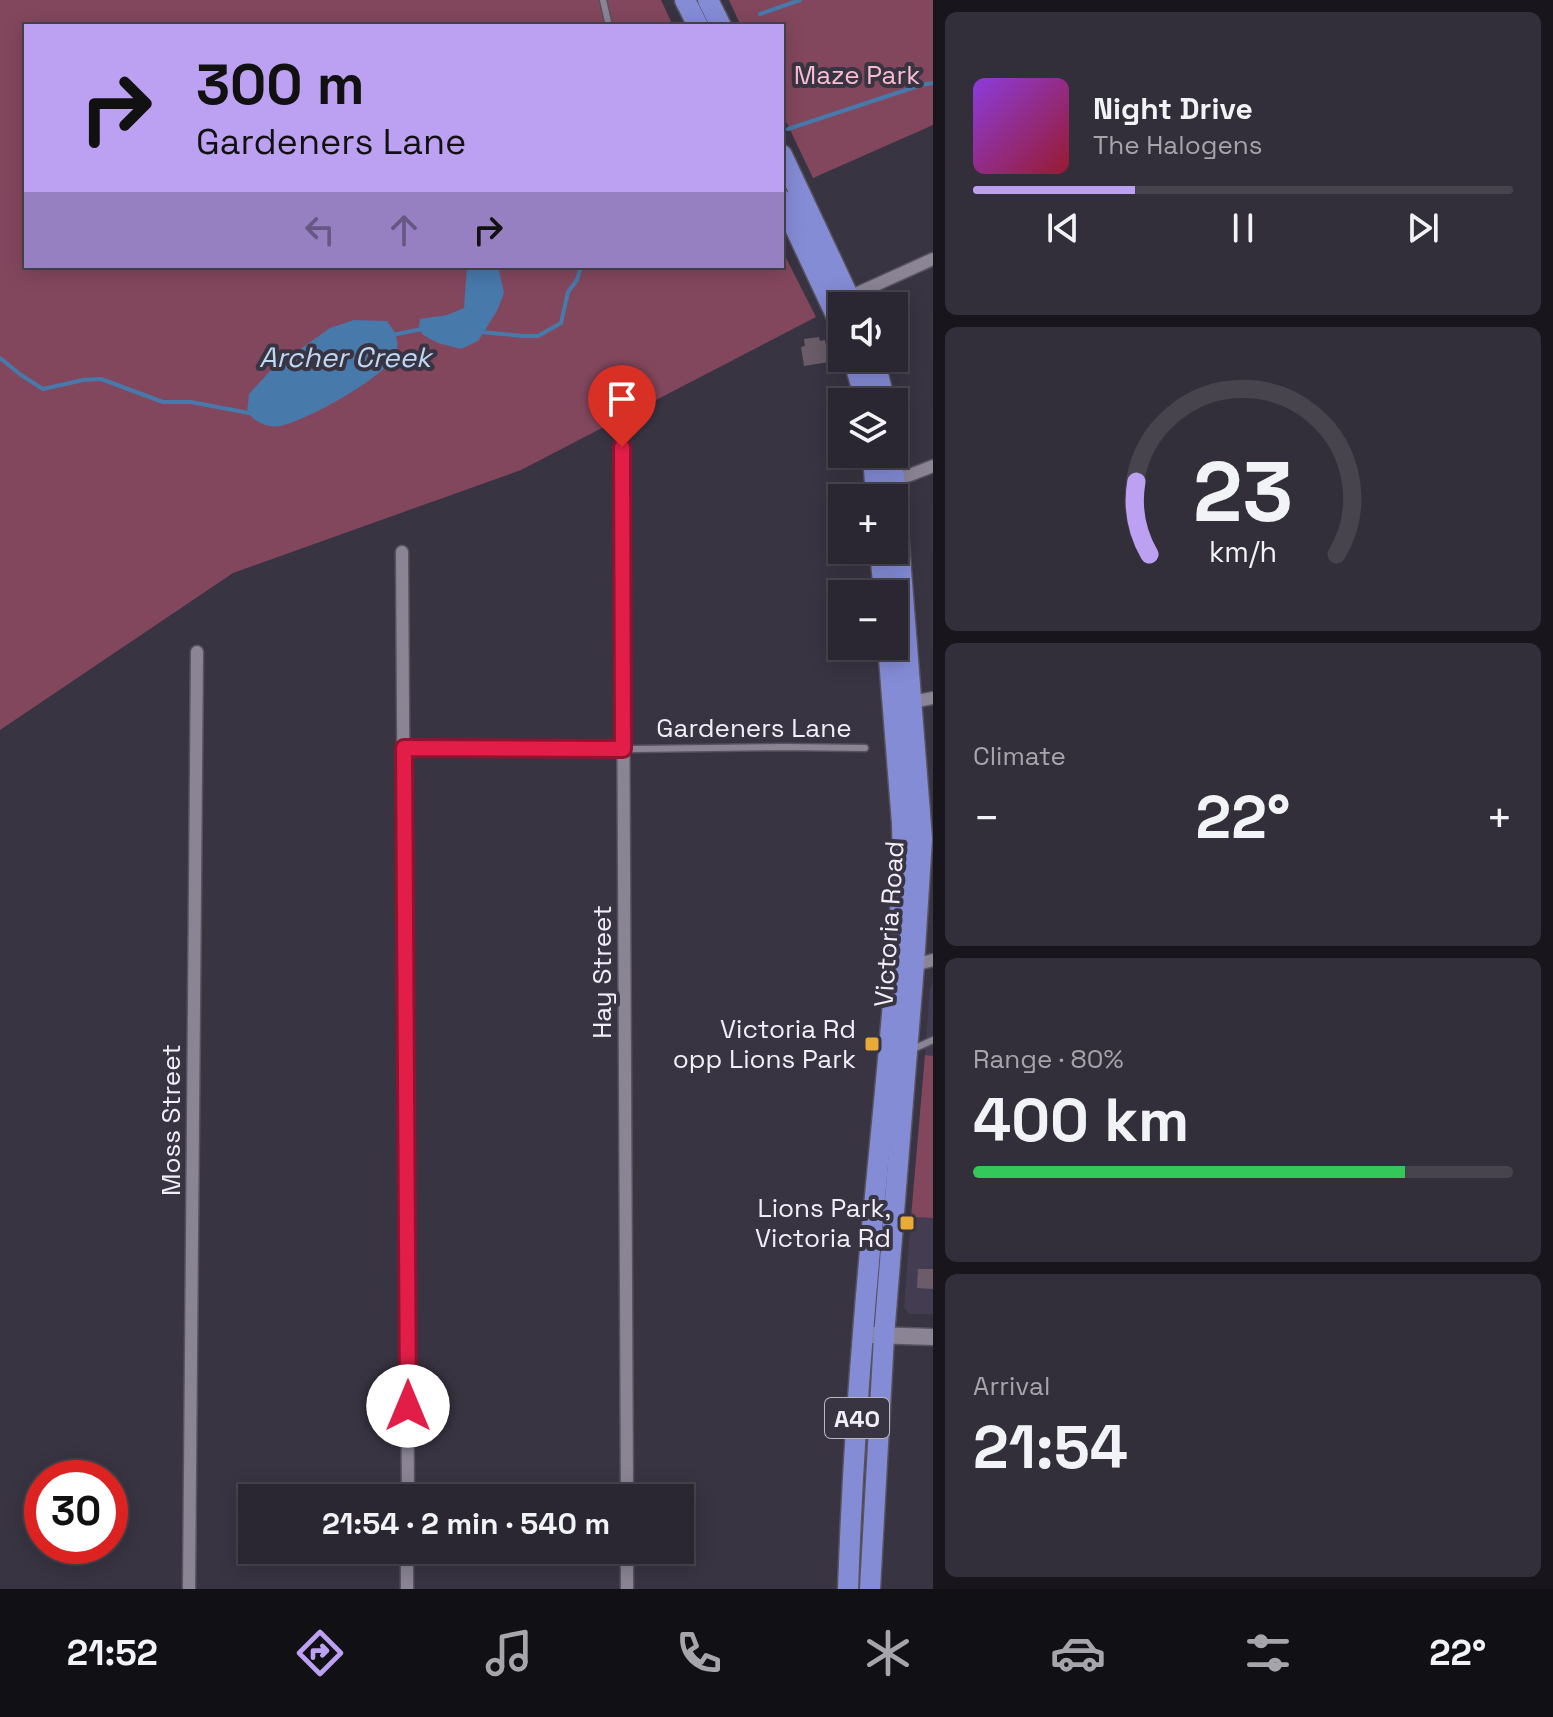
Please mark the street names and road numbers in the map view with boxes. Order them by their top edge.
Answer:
street label: Gardeners Lane [656,711,852,745]
street label: Victoria Road [866,840,912,1008]
street label: Hay Street [585,905,619,1039]
street label: Moss Street [154,1044,188,1196]
road number: A40 [825,1398,889,1438]

